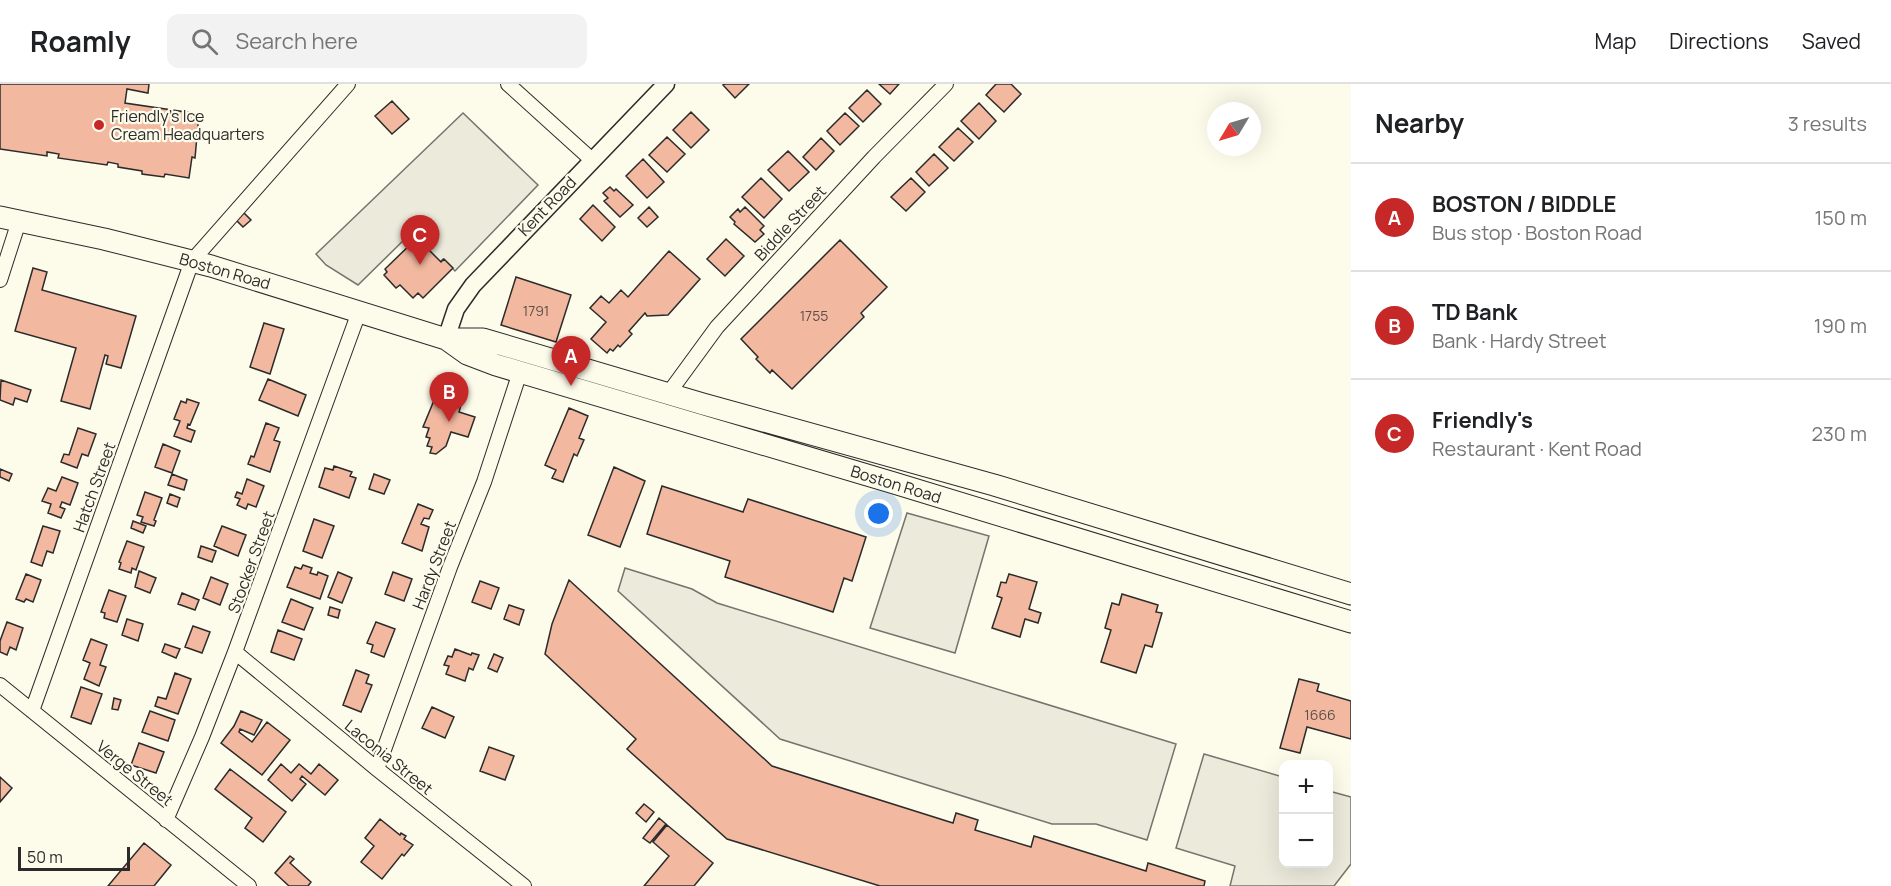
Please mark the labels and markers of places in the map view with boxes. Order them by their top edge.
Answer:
place label: Friendly's Ice Cream Headquarters [111,105,264,145]
marker: Friendly's Ice Cream Headquarters [92,118,106,132]
pin: C [400,216,440,265]
pin: A [552,336,590,386]
pin: B [430,372,468,422]

